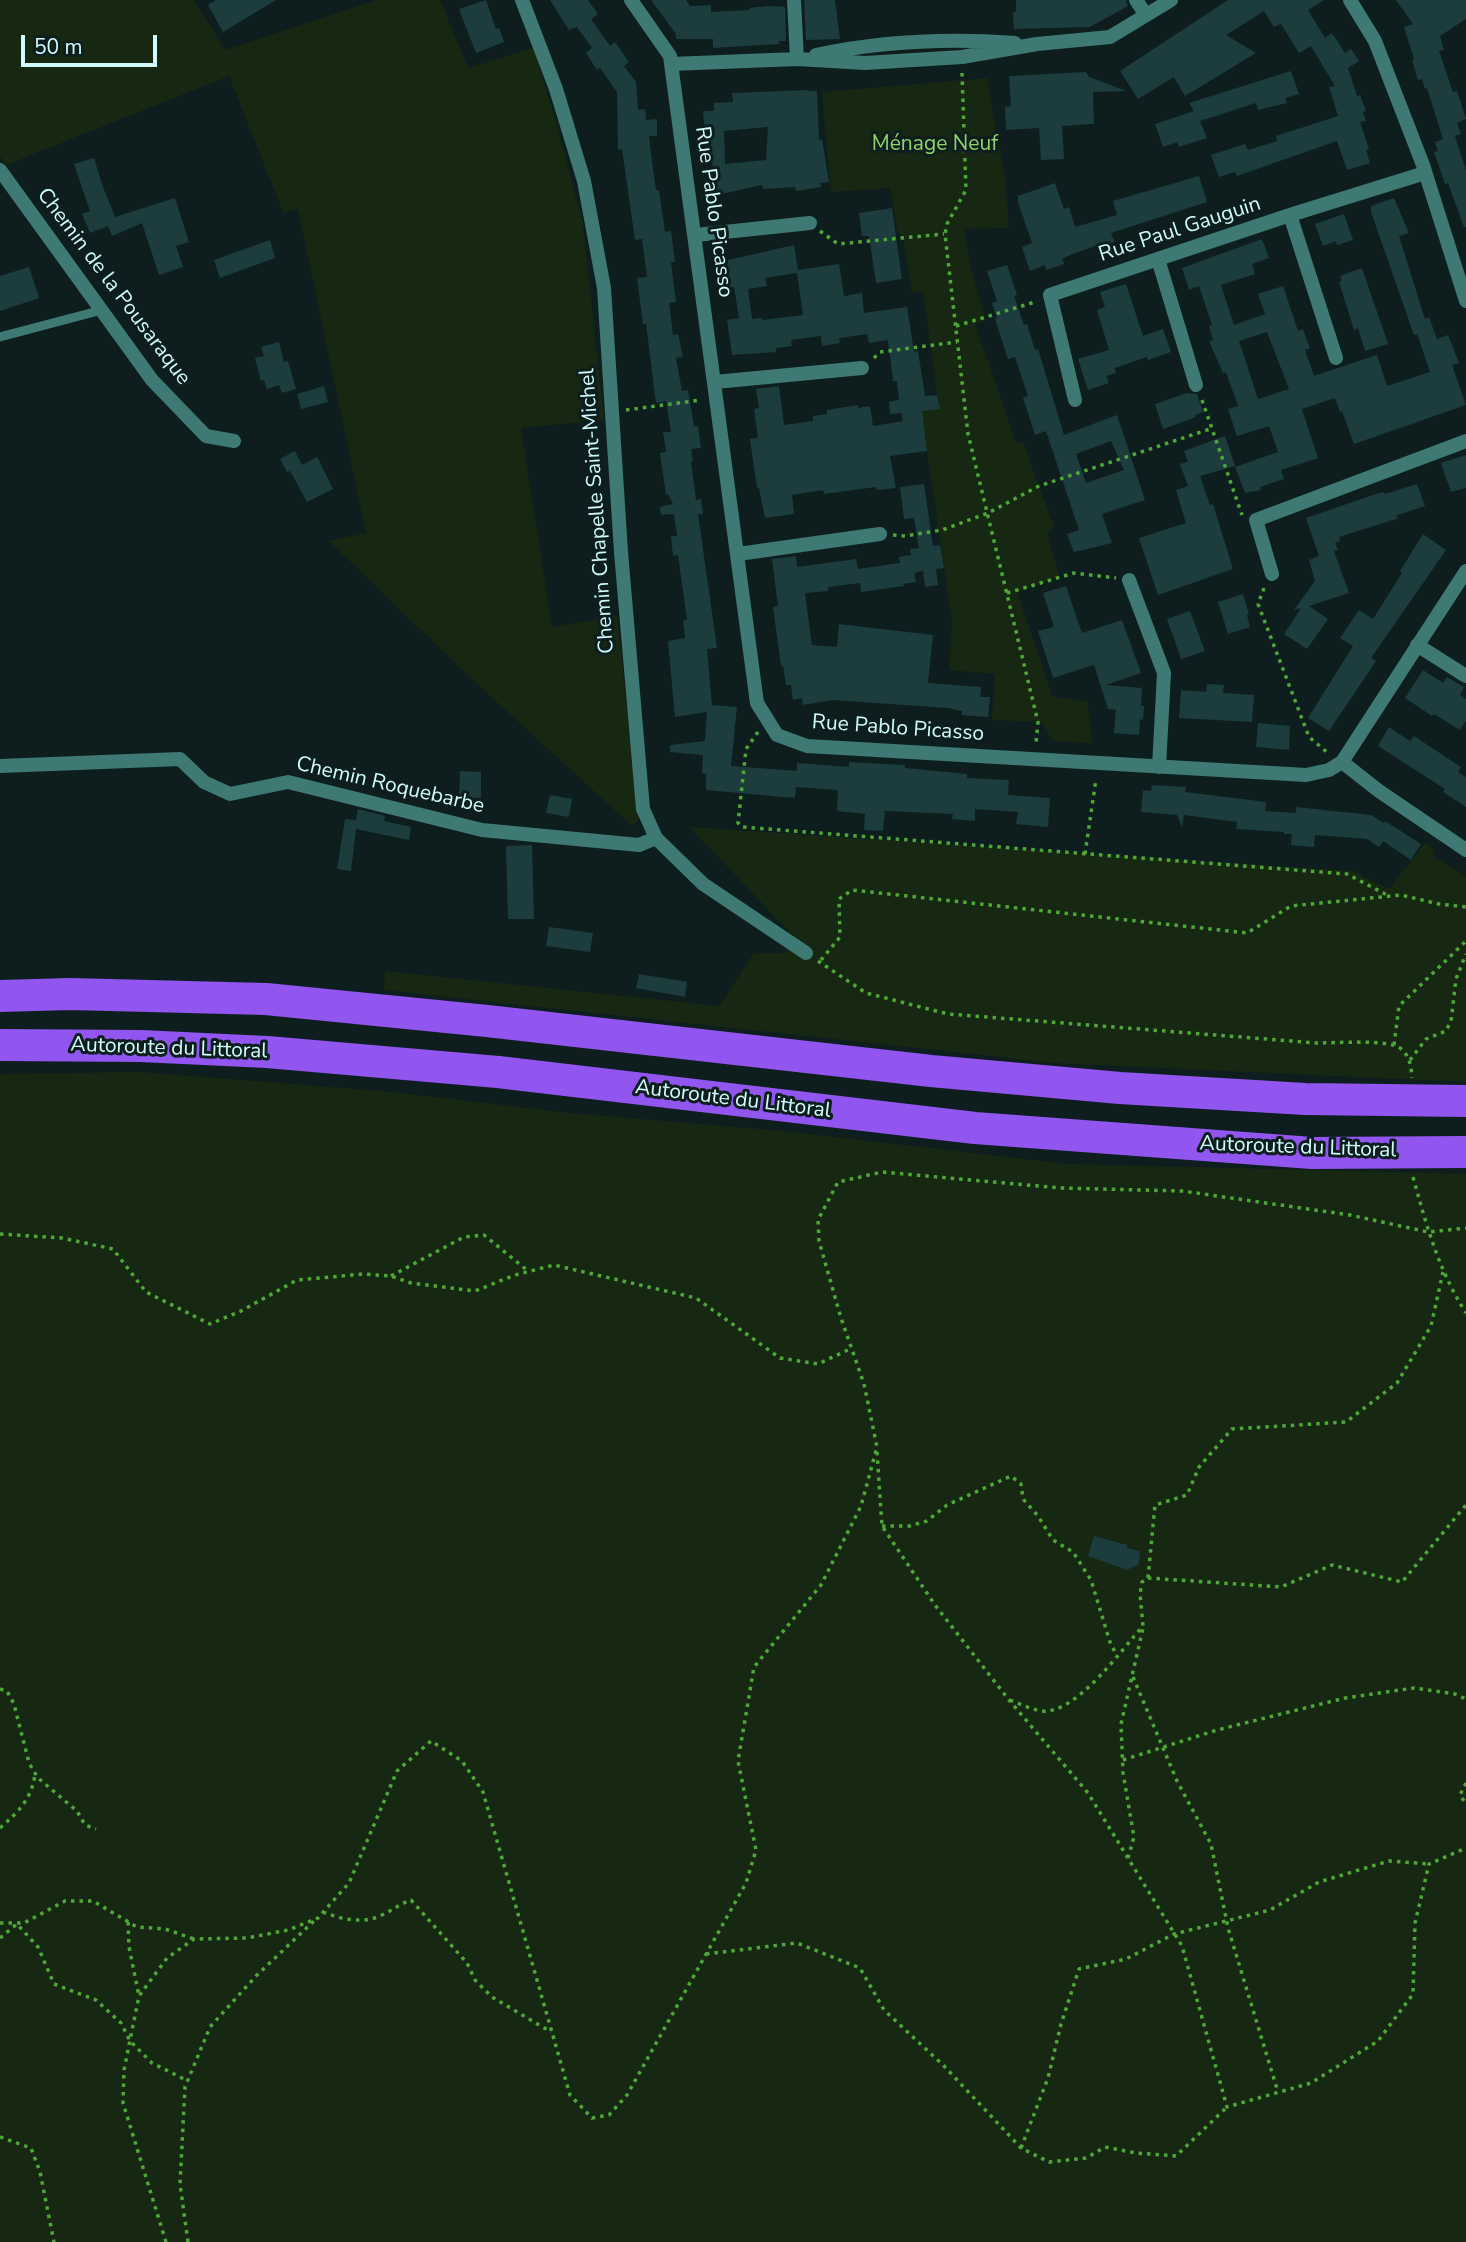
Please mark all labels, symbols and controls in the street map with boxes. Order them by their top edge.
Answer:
scale bar [24,21,161,65]
text: 50 m [34,33,83,61]
street label: Rue Pablo Picasso [689,125,737,299]
park label: Ménage Neuf [872,132,998,158]
street label: Chemin de la Pousaraque [31,183,195,391]
street label: Rue Paul Gauguin [1096,192,1264,268]
street label: Chemin Chapelle Saint-Michel [575,368,621,654]
street label: Rue Pablo Picasso [811,710,985,748]
street label: Chemin Roquebarbe [293,752,487,820]
street label: Autoroute du Littoral [70,1033,268,1065]
street label: Autoroute du Littoral [634,1075,832,1125]
street label: Autoroute du Littoral [1199,1132,1397,1164]

